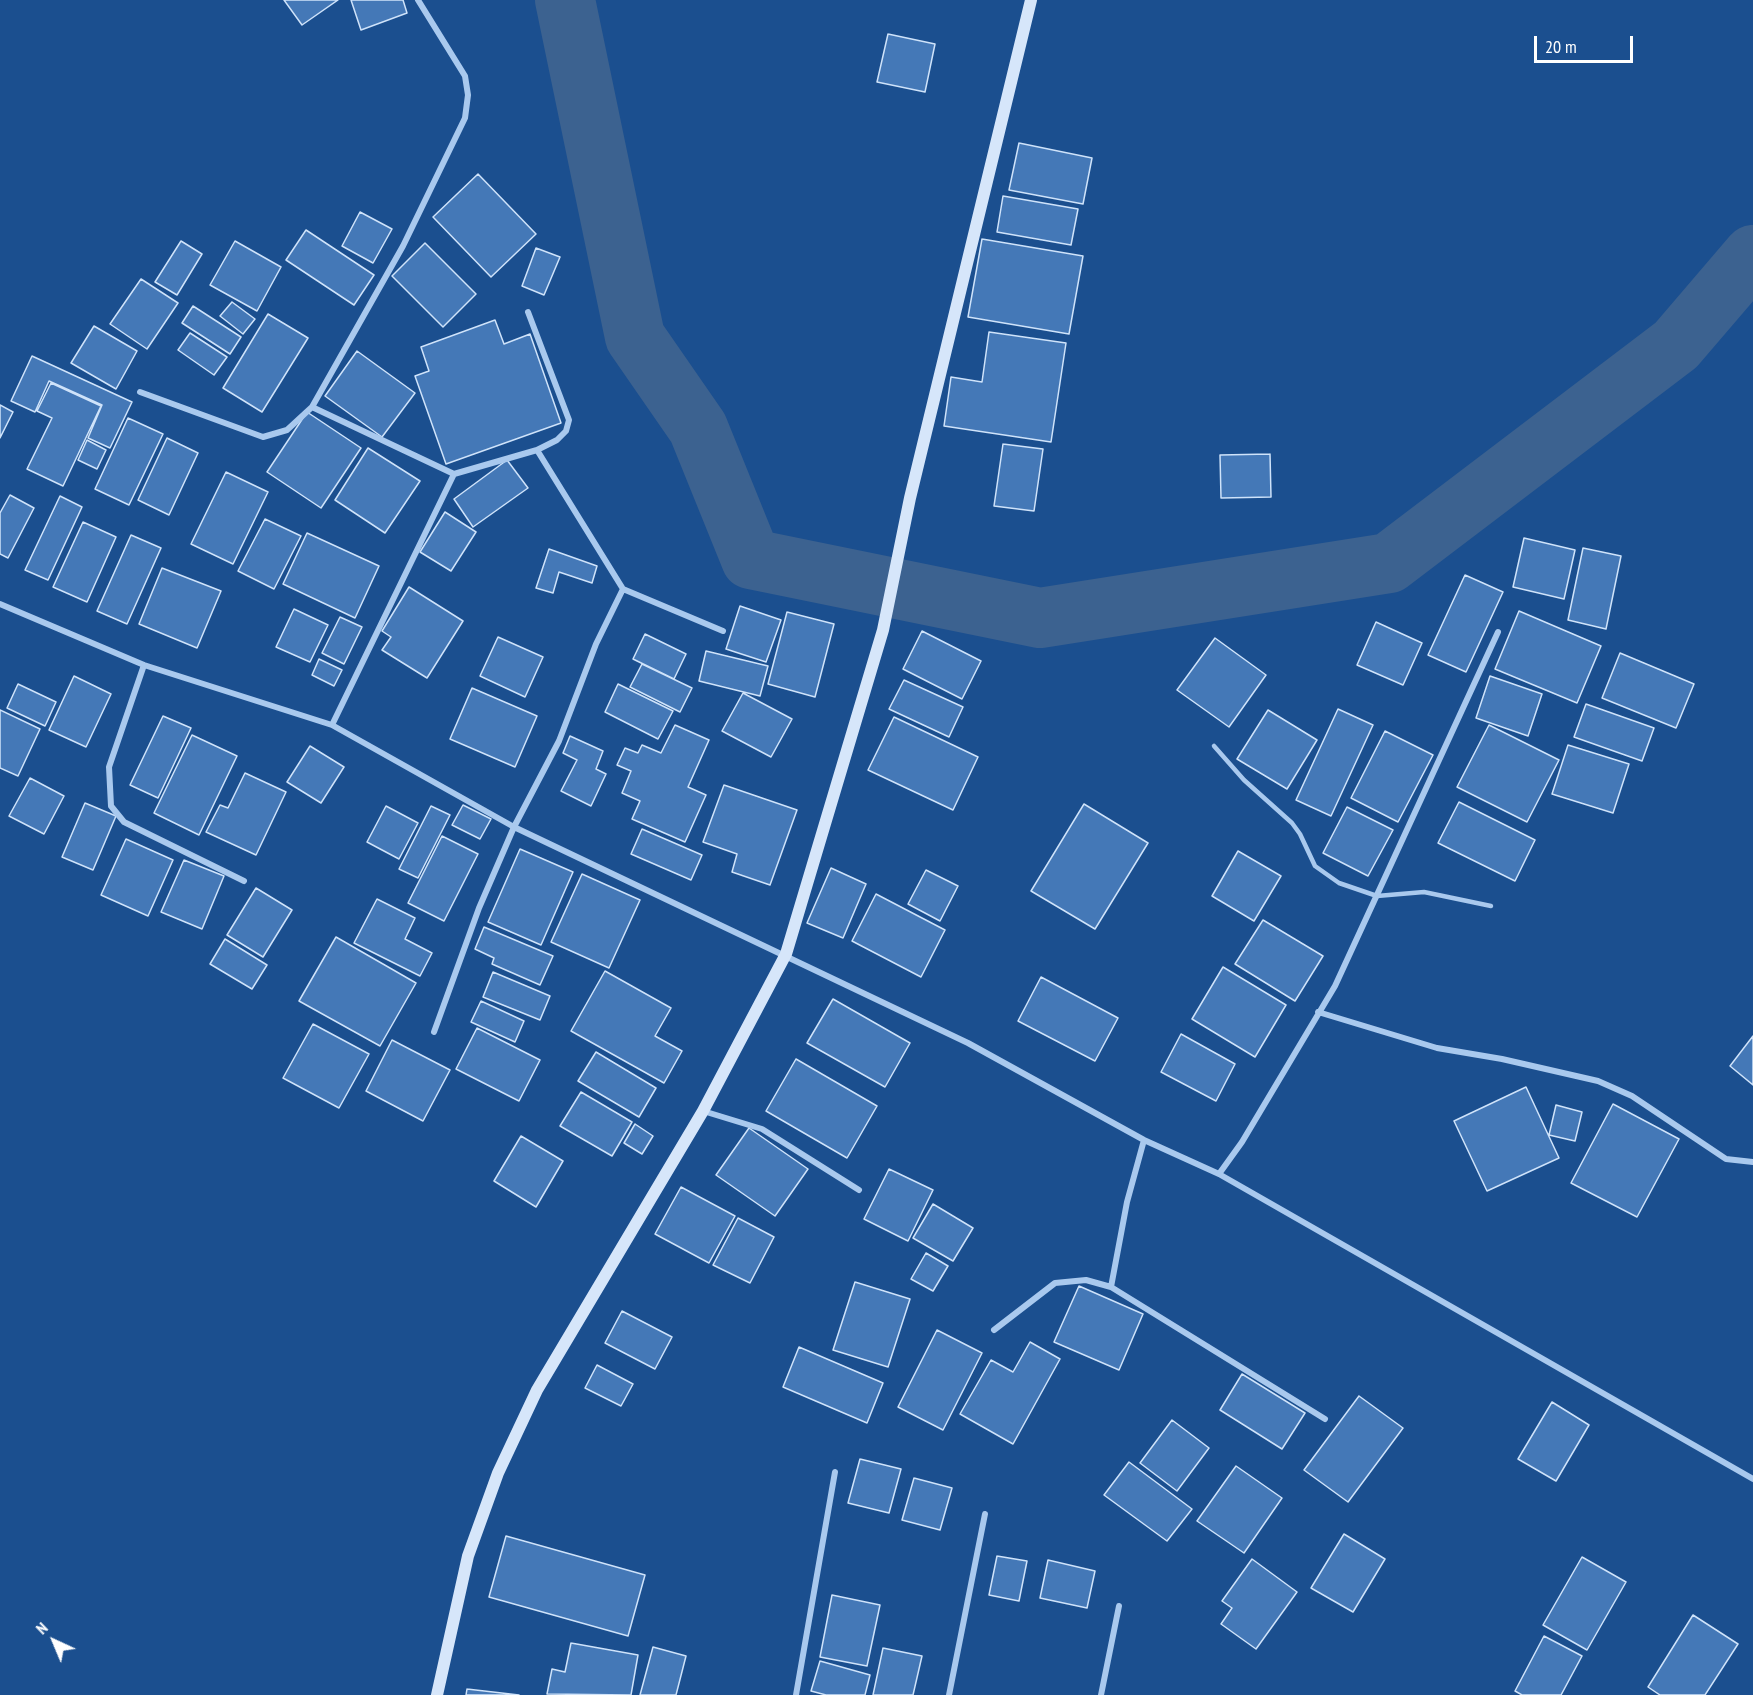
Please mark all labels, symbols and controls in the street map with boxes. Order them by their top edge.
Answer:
scale bar [1537,24,1636,62]
text: 20 m [1545,35,1577,58]
north arrow [24,1611,84,1671]
text: N [31,1618,52,1638]

